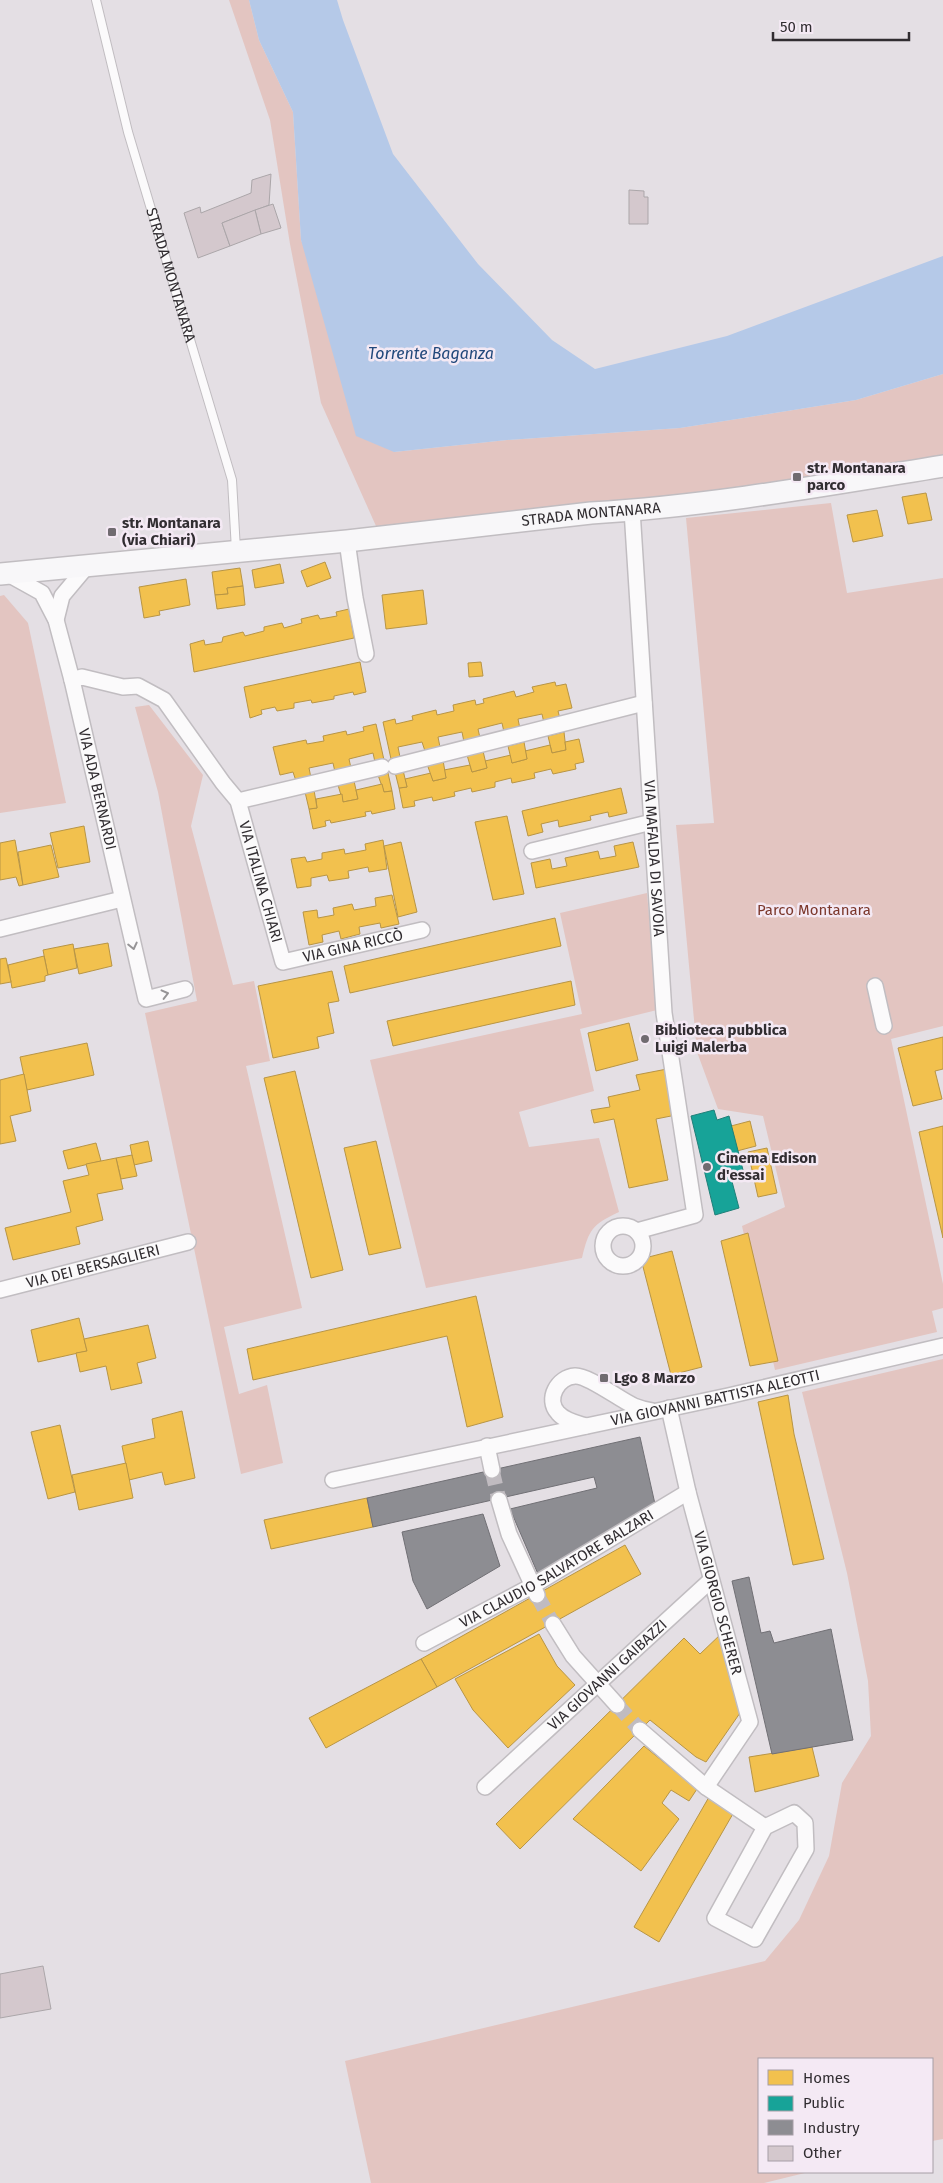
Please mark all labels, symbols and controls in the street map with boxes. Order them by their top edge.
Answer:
scale bar [773,10,909,42]
text: 50 m [780,18,813,36]
street label: STRADA MONTANARA [142,205,199,345]
water label: Torrente Baganza [368,344,494,363]
place label: str. Montanara parco [807,459,906,494]
marker: str. Montanara parco [791,471,803,483]
street label: STRADA MONTANARA [520,498,662,530]
place label: str. Montanara (via Chiari) [122,514,221,549]
marker: str. Montanara (via Chiari) [106,526,118,538]
street label: VIA ADA BERNARDI [74,726,120,852]
street label: VIA MAFALDA DI SAVOIA [640,779,668,937]
street label: VIA ITALINA CHIARI [235,819,286,945]
park label: Parco Montanara [757,901,871,919]
street label: VIA GINA RICCÒ [301,926,405,966]
one-way arrow [127,942,138,951]
one-way arrow [161,989,170,1000]
place label: Biblioteca pubblica Luigi Malerba [655,1021,787,1056]
marker: Biblioteca pubblica Luigi Malerba [639,1033,651,1045]
place label: Cinema Edison d'essai [717,1149,817,1184]
marker: Cinema Edison d'essai [701,1161,713,1173]
street label: VIA DEI BERSAGLIERI [24,1241,162,1292]
street label: VIA GIOVANNI BATTISTA ALEOTTI [609,1366,821,1430]
place label: Lgo 8 Marzo [614,1369,695,1387]
marker: Lgo 8 Marzo [598,1372,610,1384]
street label: VIA CLAUDIO SALVATORE BALZARI [457,1506,657,1632]
street label: VIA GIORGIO SCHERER [690,1529,746,1677]
street label: VIA GIOVANNI GAIBAZZI [544,1616,671,1734]
legend [758,2058,933,2173]
text: Homes [803,2069,850,2087]
text: Public [803,2094,845,2112]
text: Industry [803,2119,860,2137]
text: Other [803,2144,842,2162]

